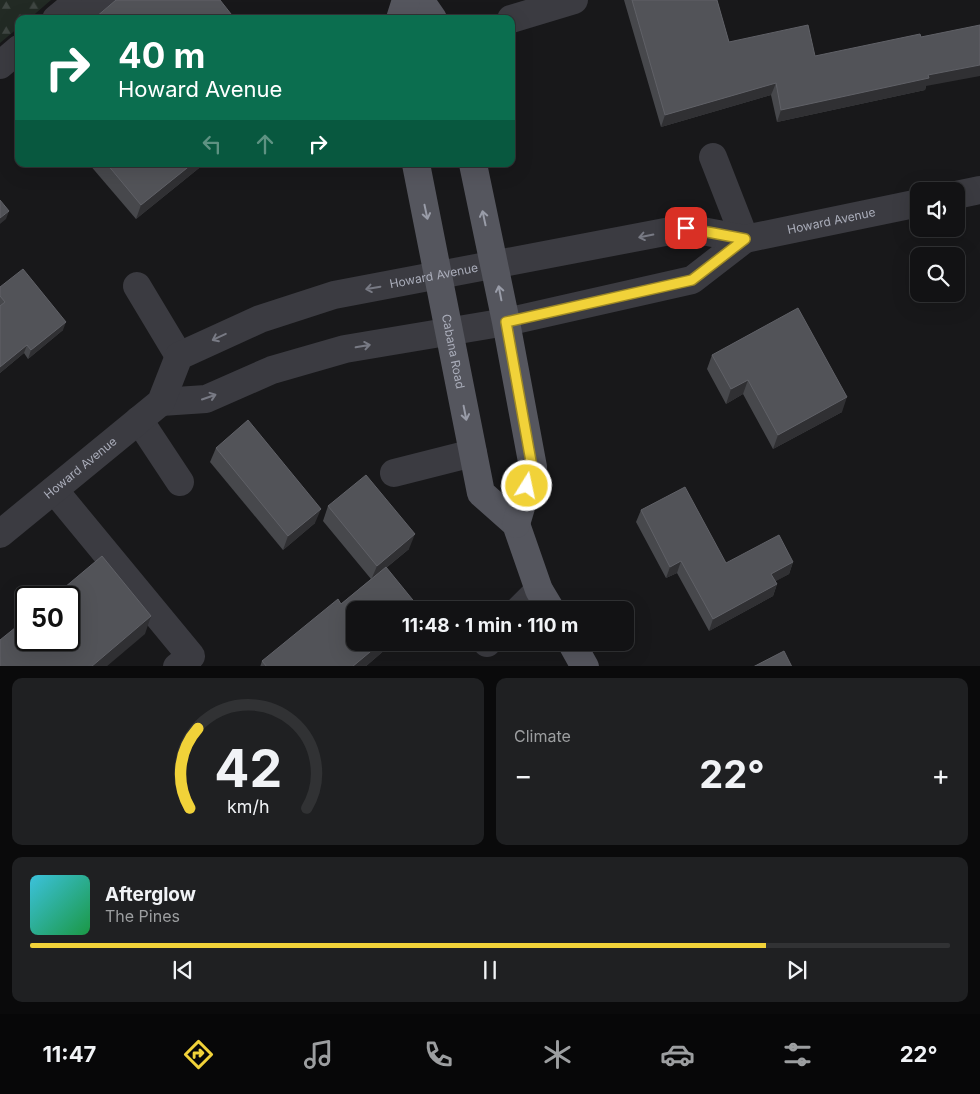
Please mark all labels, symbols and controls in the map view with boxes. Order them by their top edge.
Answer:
text: 40 m [118,34,206,76]
icon: right [35,35,100,100]
text: Howard Avenue [118,76,282,102]
icon: left [198,130,226,158]
icon: ahead [251,130,279,158]
icon: right [304,130,332,158]
map controls [910,182,965,302]
button: sound [910,182,965,237]
one-way arrow [421,203,431,219]
street label: Howard Avenue [786,204,877,237]
pin [665,207,707,249]
one-way arrow [479,210,489,226]
icon: arrive [672,214,700,242]
one-way arrow [638,231,654,241]
button: search [910,247,965,302]
street label: Howard Avenue [388,260,479,291]
one-way arrow [366,284,382,294]
one-way arrow [495,286,504,302]
street label: Cabana Road [439,313,468,390]
one-way arrow [212,333,227,343]
one-way arrow [355,340,371,350]
one-way arrow [201,391,217,401]
one-way arrow [461,404,471,420]
street label: Howard Avenue [41,433,120,502]
position arrow [500,459,552,511]
speed limit sign: 50 [15,586,80,651]
text: 11:48 · 1 min · 110 m [402,614,578,637]
text: Climate [514,726,571,746]
text: 42 [214,737,282,800]
text: 22° [699,751,765,797]
text: − [514,758,533,792]
text: + [931,758,950,792]
text: km/h [227,796,269,817]
text: Afterglow [105,883,196,906]
text: The Pines [105,906,180,926]
icon: previous [169,956,197,984]
icon: pause [476,956,504,984]
icon: next [783,956,811,984]
icon: directions [181,1037,216,1072]
icon: music [301,1037,336,1072]
icon: phone [421,1037,456,1072]
icon: climate [540,1037,575,1072]
icon: car [660,1037,695,1072]
icon: filters [780,1037,815,1072]
text: 11:47 [42,1041,96,1067]
text: 22° [900,1041,938,1067]

